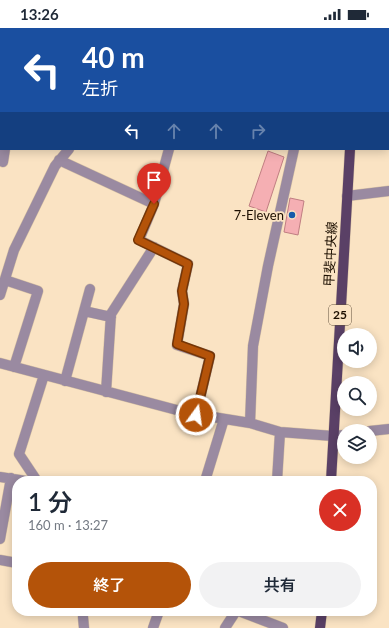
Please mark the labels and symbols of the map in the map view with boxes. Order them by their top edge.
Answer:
pin [137,163,171,204]
place label: 7-Eleven [234,207,284,223]
marker: 7-Eleven [287,210,297,220]
street label: 甲斐中央線 [320,221,340,287]
road number: 25 [329,305,351,325]
position arrow [175,394,217,436]

